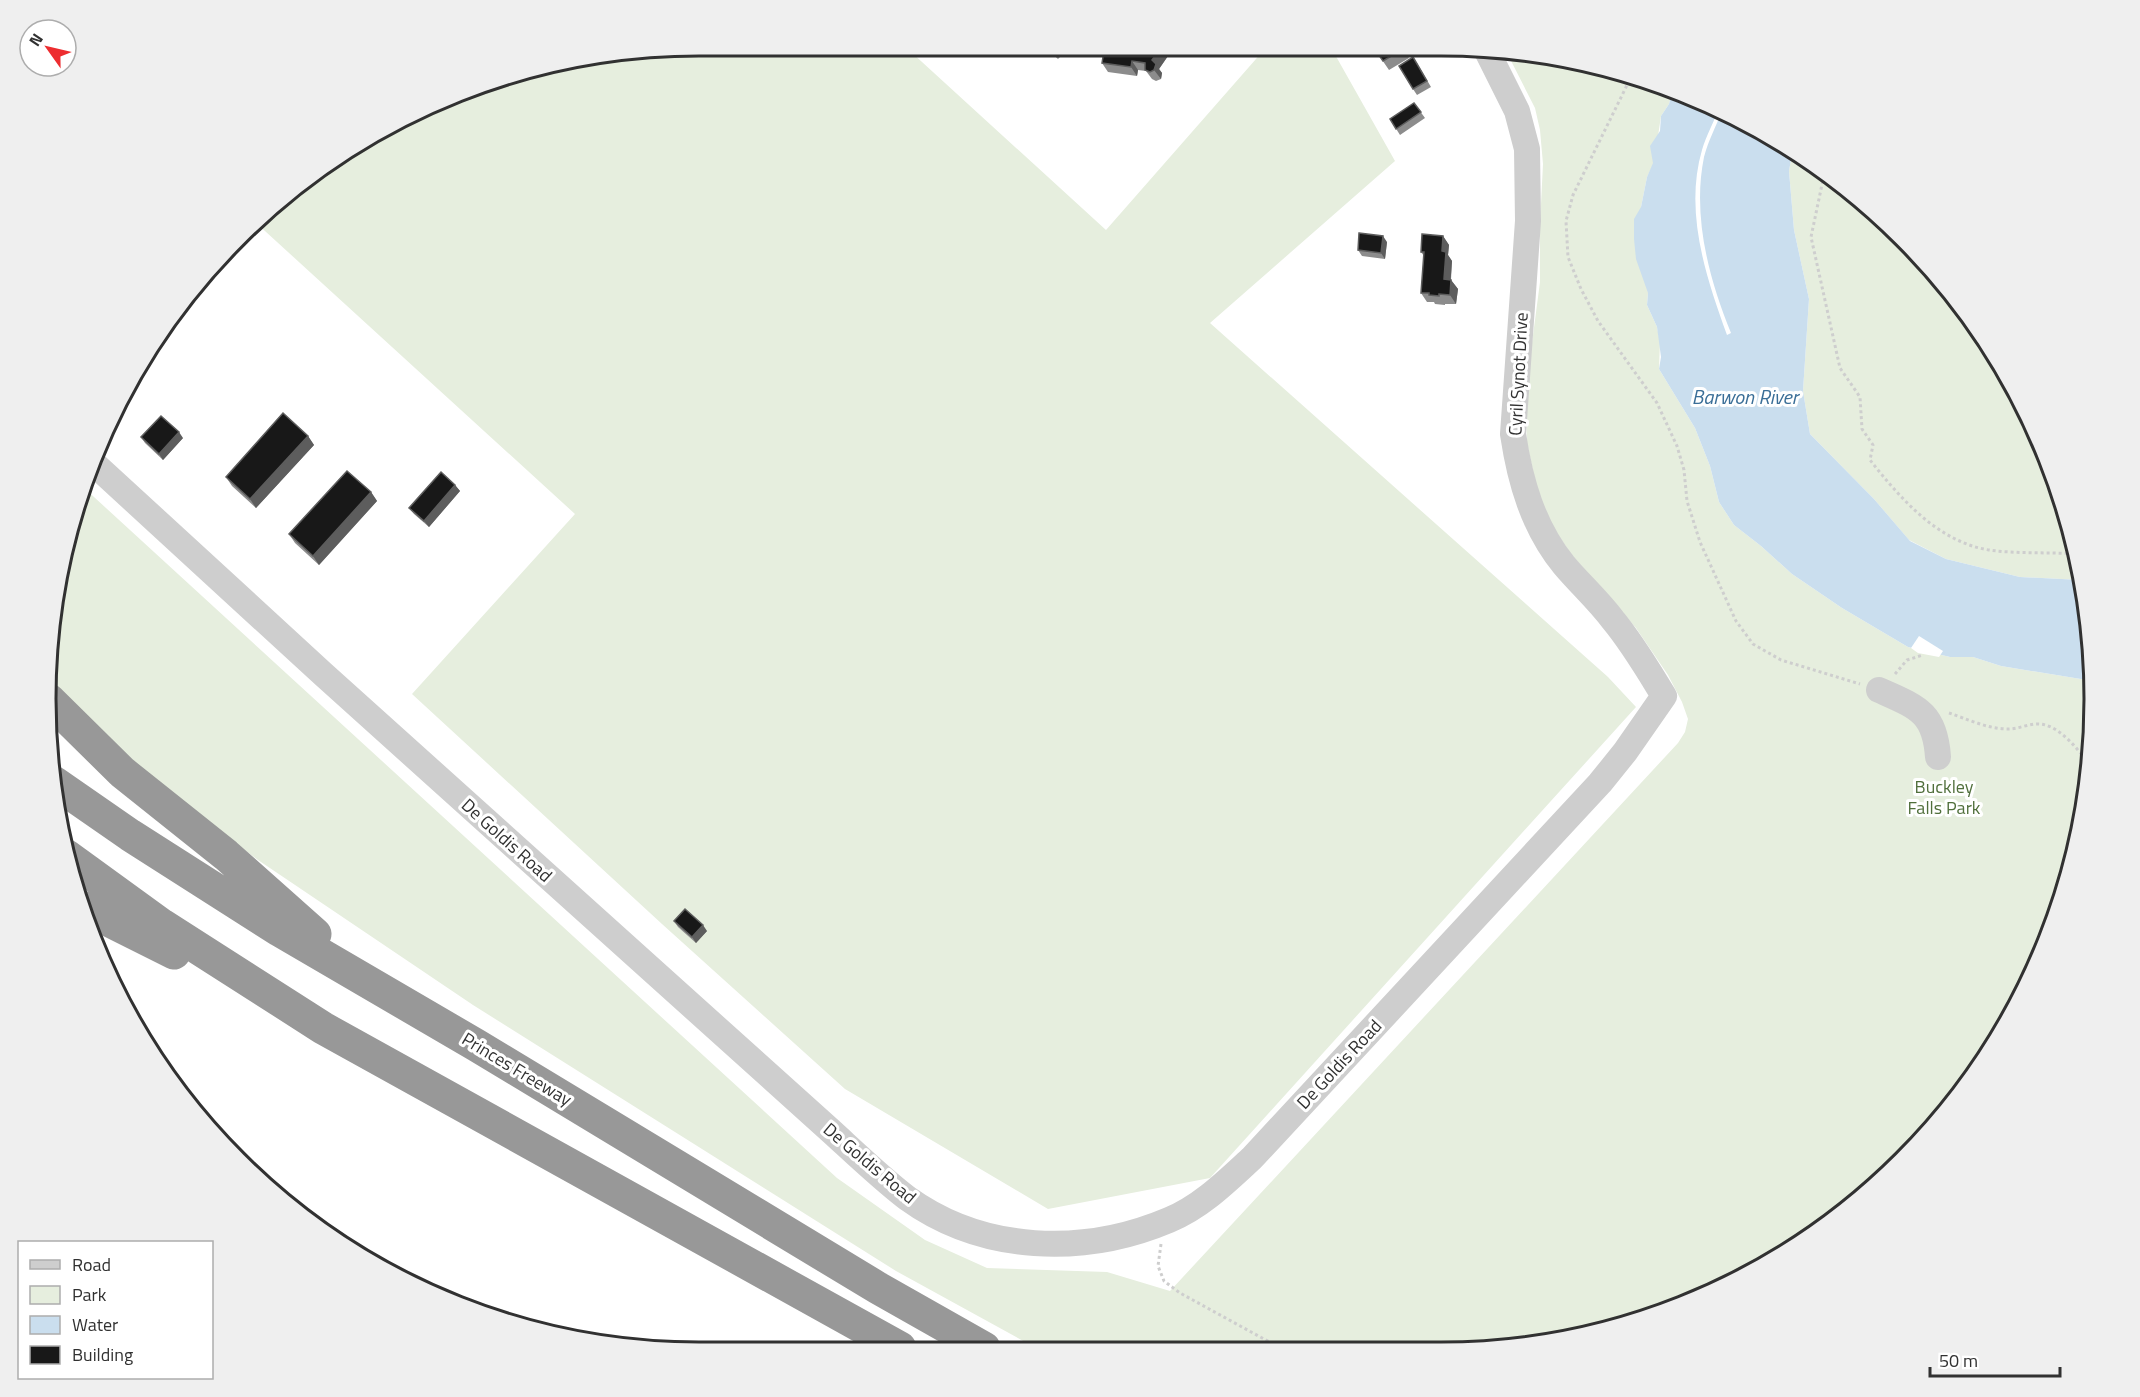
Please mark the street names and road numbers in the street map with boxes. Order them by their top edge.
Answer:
street label: Cyril Synot Drive [1501,312,1535,436]
street label: De Goldis Road [456,792,558,888]
street label: De Goldis Road [1290,1013,1388,1115]
street label: Princes Freeway [457,1025,577,1113]
street label: De Goldis Road [818,1116,922,1210]

